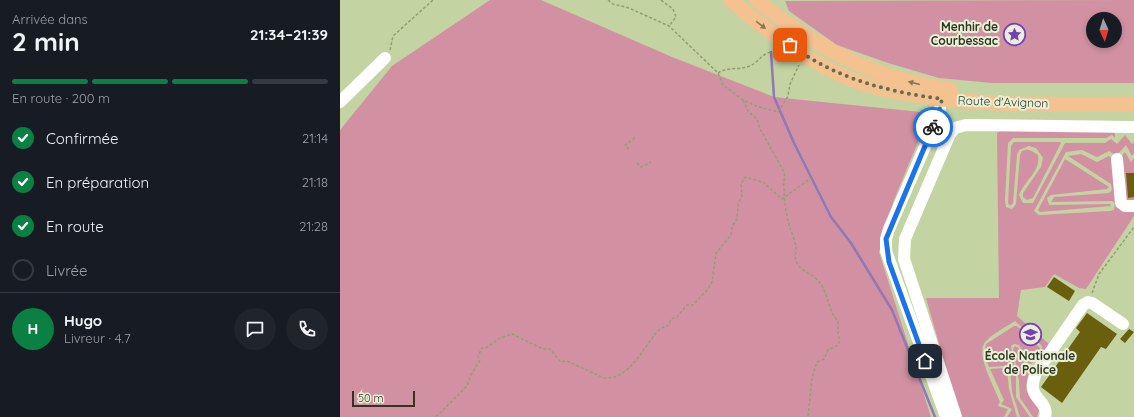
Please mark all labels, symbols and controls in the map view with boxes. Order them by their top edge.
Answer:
text: Arrivée dans [12,11,88,27]
north arrow [1086,12,1122,48]
map controls [1086,12,1122,48]
place label: Menhir de Courbessac [931,19,998,48]
one-way arrow [756,20,767,29]
place icon: Menhir de Courbessac [1001,21,1027,47]
text: 2 min [12,25,80,58]
text: 21:34–21:39 [250,25,328,44]
pin [773,28,807,62]
icon: bag [779,34,801,56]
one-way arrow [908,80,920,86]
text: En route · 200 m [12,90,110,106]
street label: Route d'Avignon [957,92,1049,111]
courier [913,107,953,147]
icon: bike [922,116,944,138]
icon: check [12,127,34,149]
text: Confirmée [46,129,119,148]
text: 21:14 [302,130,328,146]
icon: check [12,171,34,193]
text: En préparation [46,173,149,192]
text: 21:18 [302,174,328,190]
icon: check [12,215,34,237]
text: En route [46,217,104,236]
text: 21:28 [299,218,328,234]
text: Livrée [46,261,88,280]
button: chat [234,308,276,350]
button: phone [286,308,328,350]
text: Hugo [64,311,102,330]
text: H [28,319,38,338]
school or university icon: École Nationale de Police [1017,322,1043,348]
text: Livreur · 4.7 [64,330,131,346]
pin [908,344,942,378]
place label: École Nationale de Police [985,348,1075,377]
icon: home [914,350,936,372]
scale bar [352,389,415,408]
text: 50 m [358,391,384,405]

